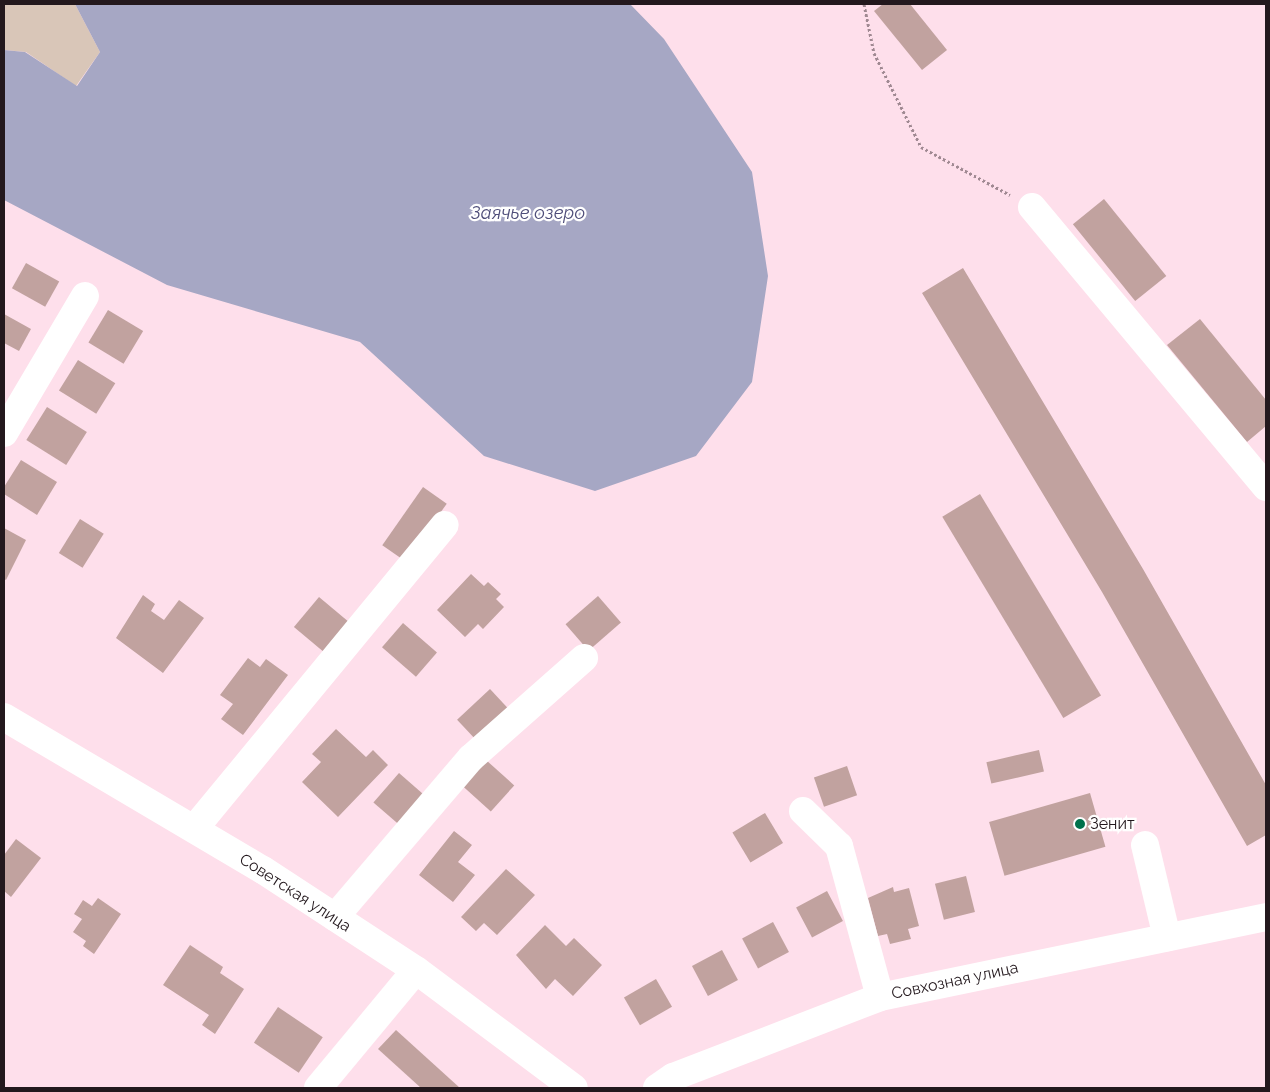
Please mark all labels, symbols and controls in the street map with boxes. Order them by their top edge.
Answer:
water label: Заячье озеро [471,202,585,224]
place label: Зенит [1090,814,1135,834]
marker: Зенит [1074,818,1086,830]
street label: Советская улица [235,850,355,936]
street label: Совхозная улица [890,958,1020,1004]

